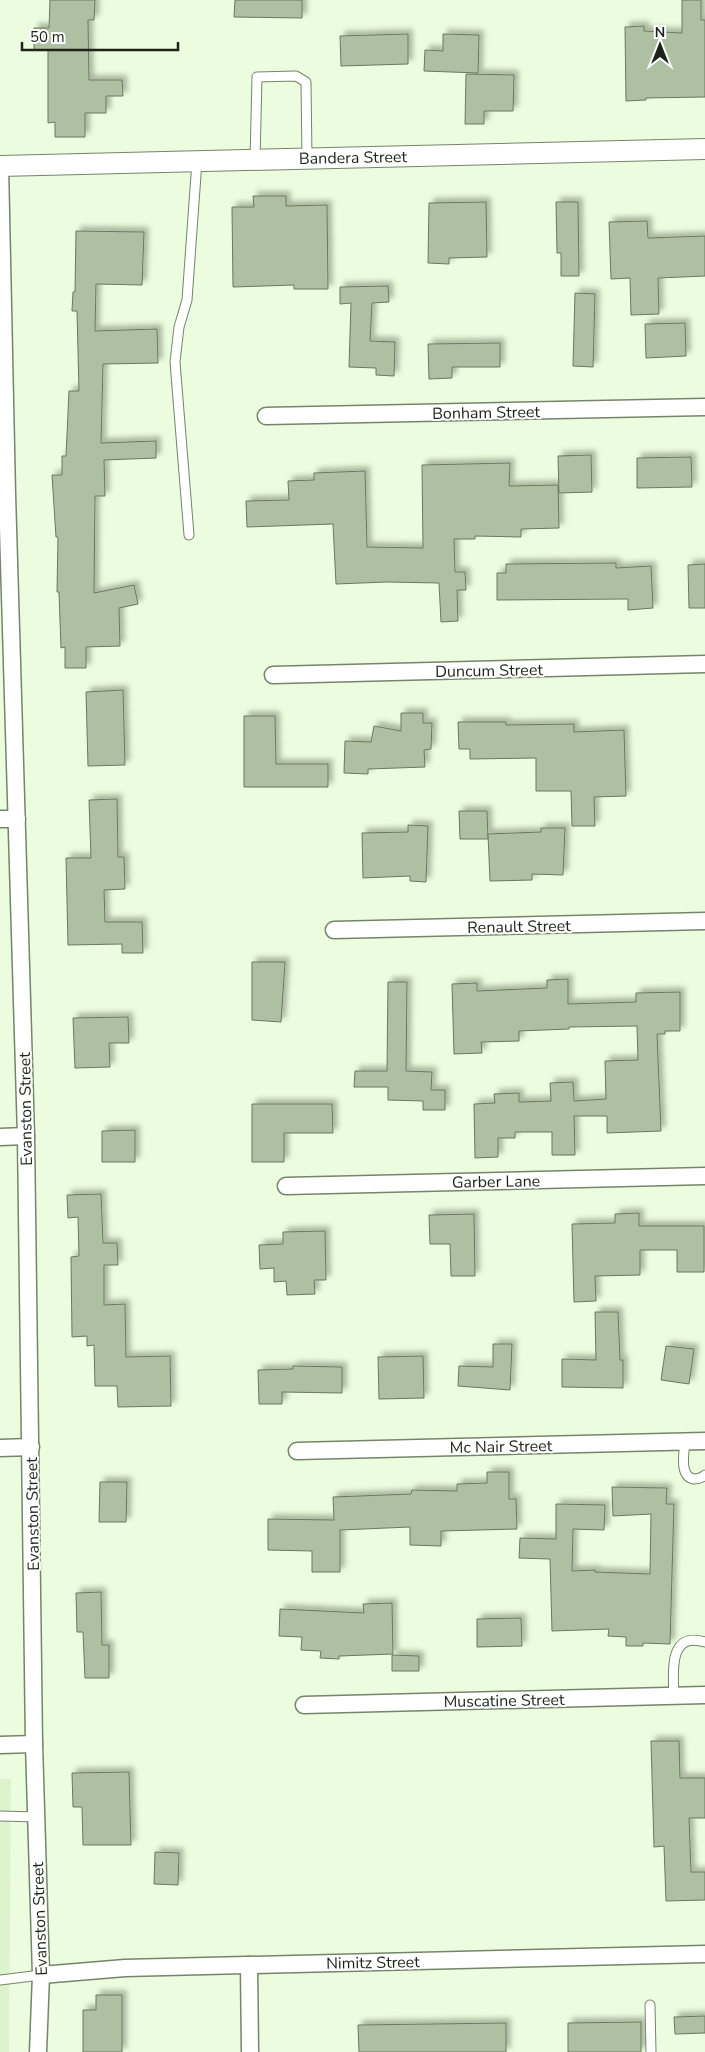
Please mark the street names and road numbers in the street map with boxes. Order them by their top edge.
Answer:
street label: Bandera Street [299,146,408,170]
street label: Bonham Street [432,401,541,425]
street label: Duncum Street [435,659,543,683]
street label: Renault Street [467,915,571,939]
street label: Evanston Street [14,1052,38,1166]
street label: Garber Lane [452,1170,540,1194]
street label: Mc Nair Street [449,1435,553,1459]
street label: Evanston Street [21,1457,45,1571]
street label: Muscatine Street [443,1689,565,1713]
street label: Evanston Street [27,1861,53,1976]
street label: Nimitz Street [326,1951,420,1975]

